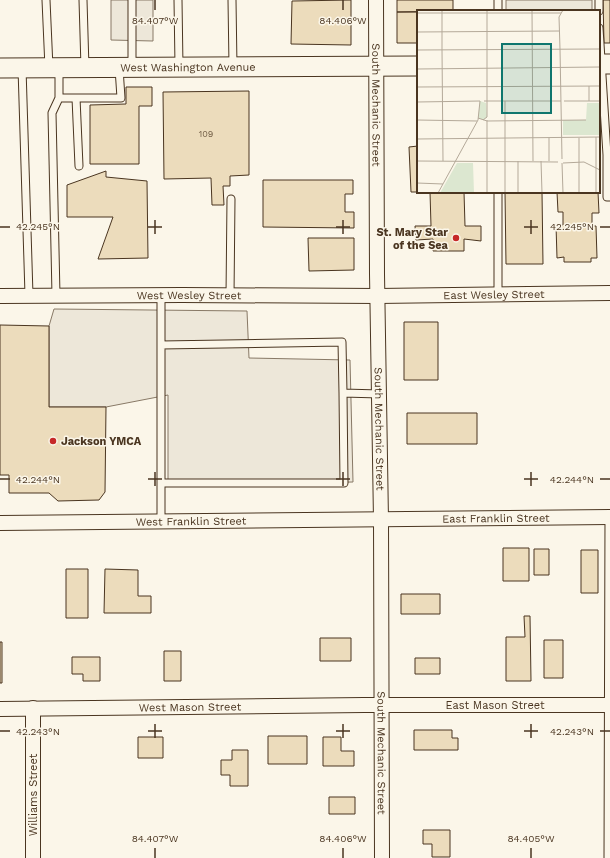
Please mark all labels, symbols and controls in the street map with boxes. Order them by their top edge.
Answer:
inset map [417,10,600,193]
text: 84.407°W [132,15,179,26]
text: 84.406°W [319,15,367,26]
street label: South Mechanic Street [369,43,383,167]
street label: West Washington Avenue [120,61,256,74]
house number: 109 [199,129,213,139]
text: 42.245°N [16,221,60,232]
text: 42.245°N [550,221,594,232]
place label: St. Mary Star of the Sea [376,226,449,252]
marker: St. Mary Star of the Sea [451,233,461,243]
street label: East Wesley Street [443,288,545,302]
street label: West Wesley Street [137,289,242,302]
street label: South Mechanic Street [372,367,387,491]
place label: Jackson YMCA [61,435,142,448]
marker: Jackson YMCA [48,436,58,446]
text: 42.244°N [16,474,60,485]
text: 42.244°N [550,474,594,485]
street label: East Franklin Street [442,512,550,526]
street label: West Franklin Street [136,515,247,529]
street label: South Mechanic Street [375,691,388,815]
street label: East Mason Street [445,699,545,712]
street label: West Mason Street [139,700,242,714]
text: 42.243°N [16,726,60,737]
text: 42.243°N [550,726,594,737]
street label: Williams Street [27,753,40,836]
text: 84.407°W [132,833,179,844]
text: 84.406°W [319,833,367,844]
text: 84.405°W [507,833,555,844]

